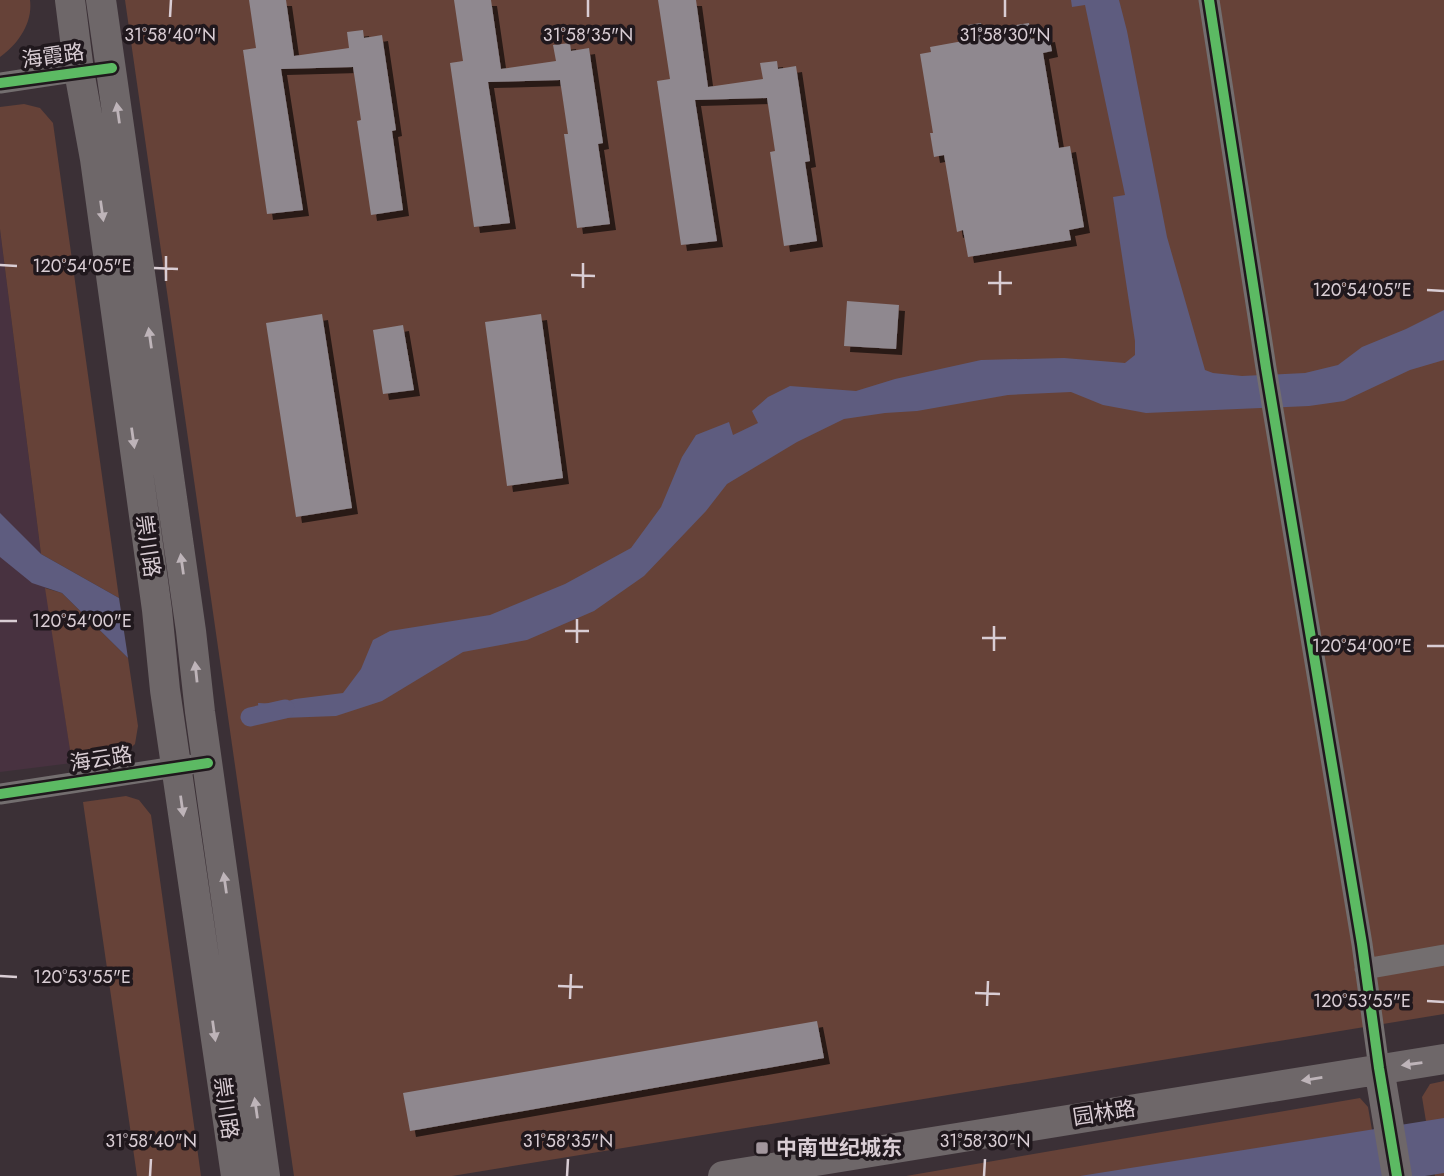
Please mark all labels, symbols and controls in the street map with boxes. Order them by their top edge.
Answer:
text: 31°58'40"N [124,22,216,48]
text: 31°58'35"N [543,22,633,48]
text: 31°58'30"N [960,22,1051,48]
street label: 海霞路 [20,37,86,75]
one-way arrow [112,102,123,124]
one-way arrow [96,200,107,222]
text: 120°54'05"E [32,253,132,279]
text: 120°54'05"E [1312,277,1412,303]
one-way arrow [144,327,155,349]
one-way arrow [128,427,139,449]
street label: 崇川路 [129,513,167,579]
one-way arrow [176,552,187,574]
text: 120°54'00"E [32,608,132,634]
text: 120°54'00"E [1312,633,1412,659]
one-way arrow [190,660,201,682]
street label: 海云路 [68,739,134,779]
one-way arrow [176,795,187,817]
one-way arrow [219,872,230,894]
text: 120°53'55"E [33,964,131,990]
text: 120°53'55"E [1313,988,1411,1014]
one-way arrow [209,1020,220,1042]
one-way arrow [1400,1058,1422,1069]
one-way arrow [1301,1074,1323,1085]
street label: 崇川路 [207,1075,245,1141]
street label: 园林路 [1071,1093,1137,1133]
one-way arrow [250,1097,261,1119]
text: 31°58'40"N [105,1128,197,1154]
text: 31°58'35"N [523,1128,613,1154]
text: 31°58'30"N [940,1128,1031,1154]
place label: 中南世纪城东 [776,1133,902,1163]
marker: 中南世纪城东 [754,1140,770,1156]

